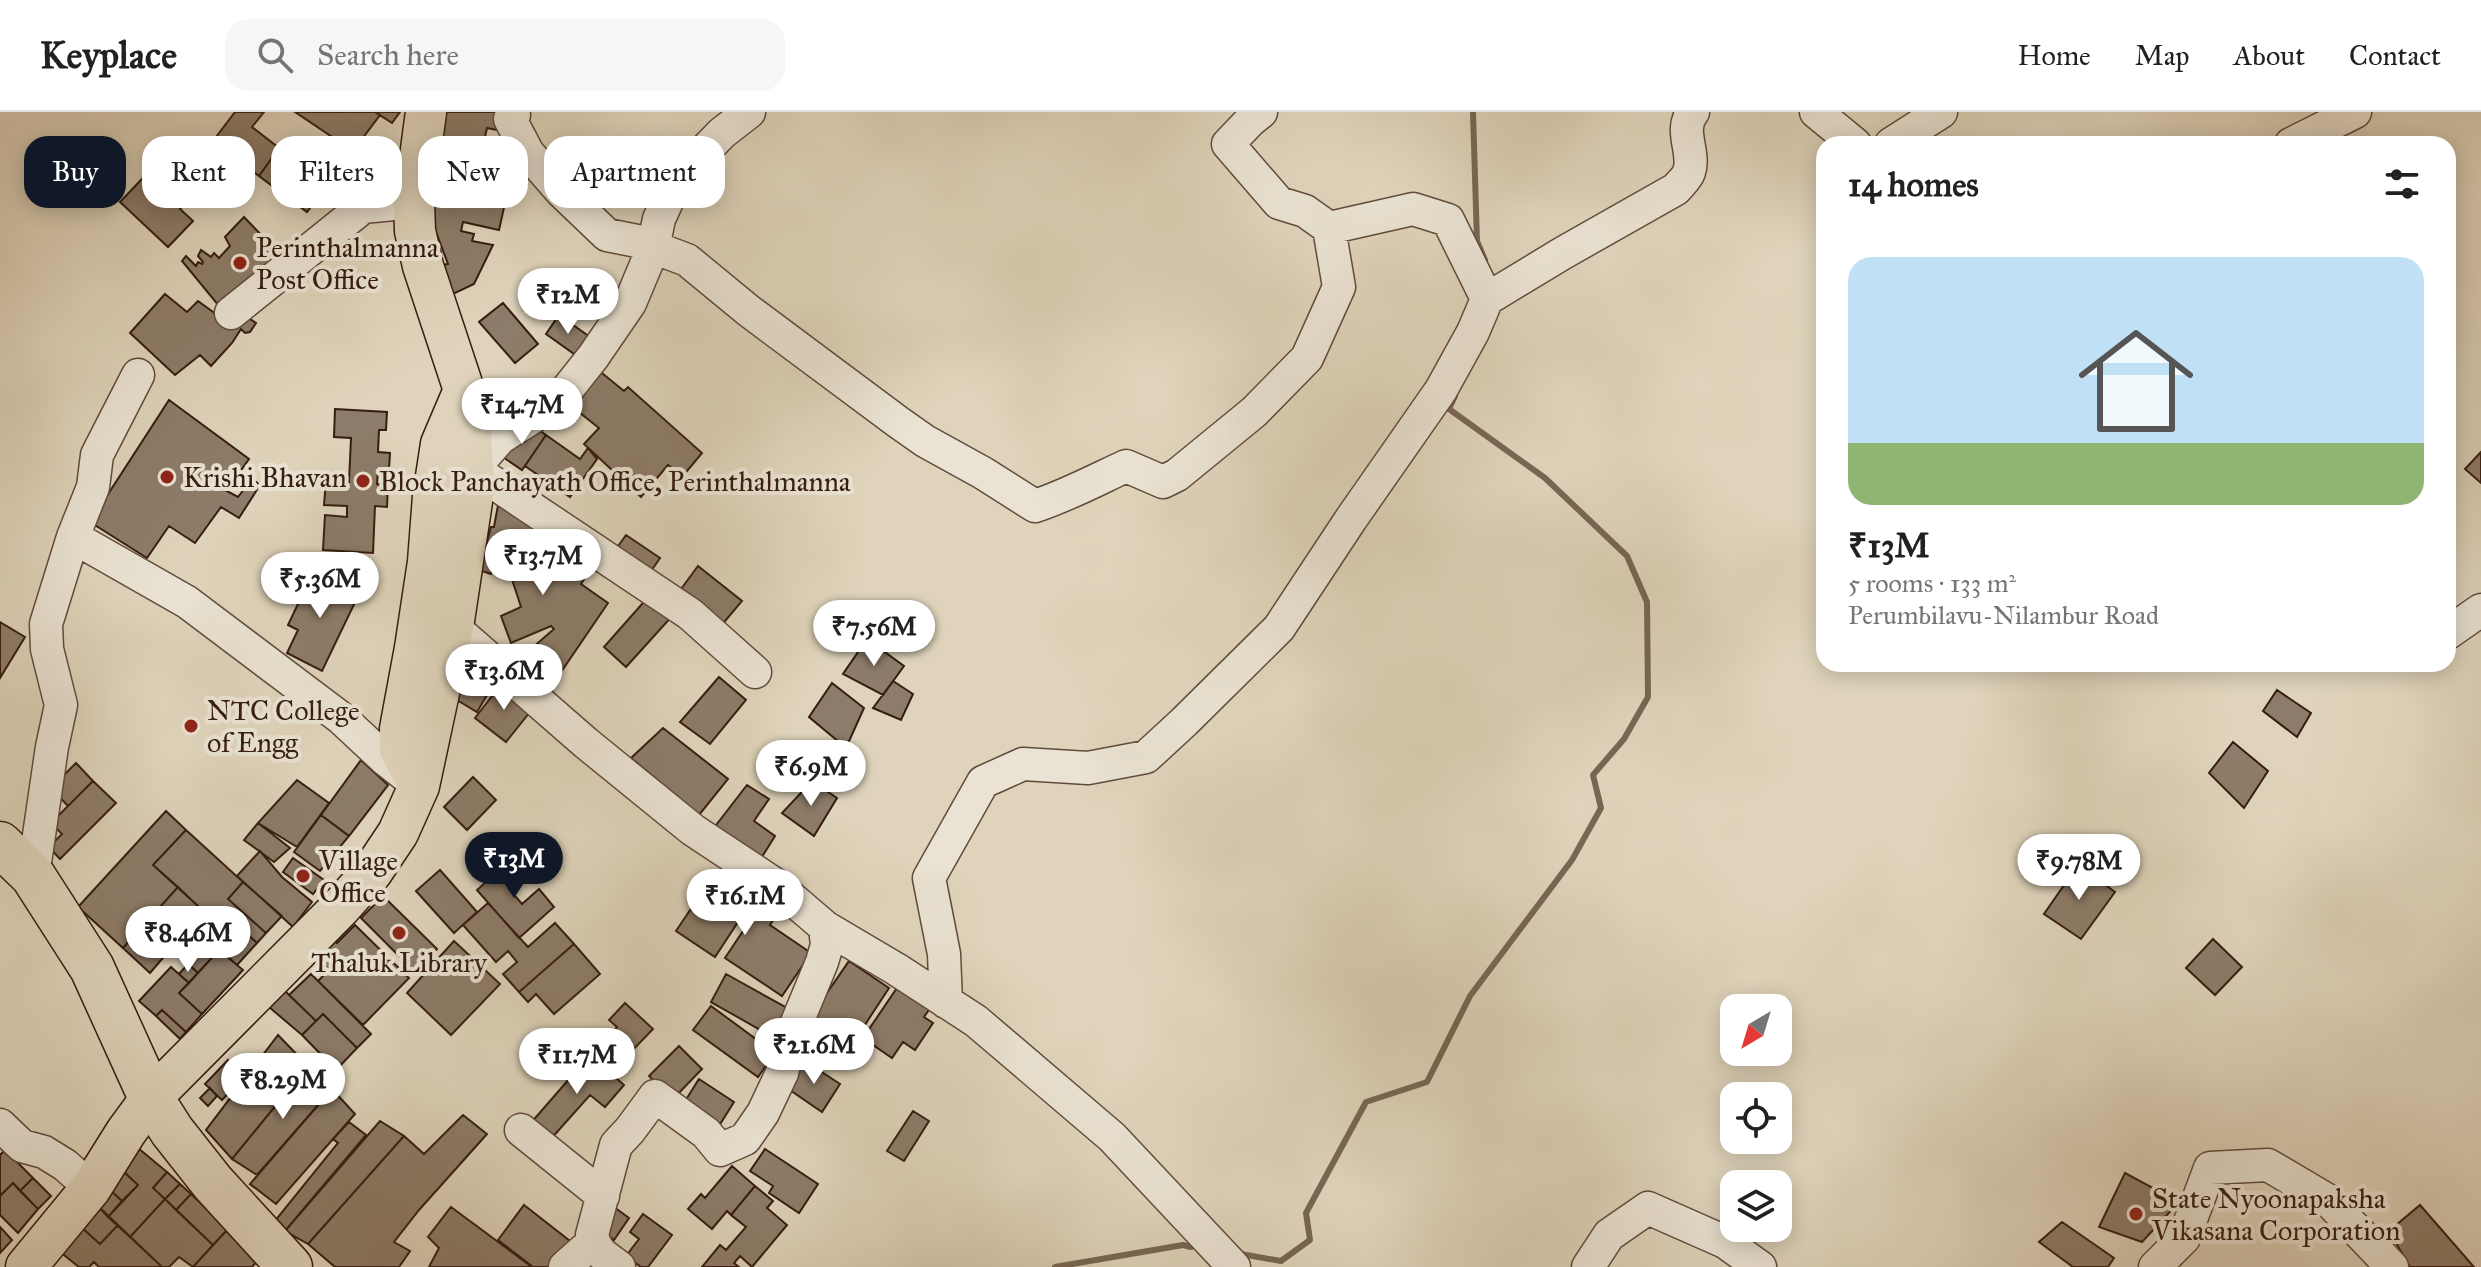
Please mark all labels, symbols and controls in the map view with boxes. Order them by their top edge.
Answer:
search box [225,19,785,91]
text: Keyplace [40,32,177,78]
icon: search [253,33,297,77]
text: Search here [317,37,459,73]
text: Home [2018,38,2091,73]
text: Map [2135,38,2189,73]
text: About [2233,38,2305,73]
text: Contact [2349,38,2441,73]
chip: Buy [24,136,126,208]
chip: Rent [142,136,255,208]
chip: Filters [271,136,402,208]
chip: New [418,136,528,208]
chip: Apartment [544,136,725,208]
icon: filters [2380,162,2424,206]
text: 14 homes [1848,164,1979,205]
place label: Perinthalmanna Post Office [256,230,439,297]
marker: Perinthalmanna Post Office [231,254,249,272]
pin: ₹12M [521,268,615,336]
text: ₹12M [536,278,600,310]
icon: home [2064,309,2208,453]
pin: ₹14.7M [457,378,587,446]
text: ₹14.7M [480,388,564,420]
place label: Krishi Bhavan [183,460,347,495]
place label: Block Panchayath Office, Perinthalmanna [379,464,851,499]
marker: Krishi Bhavan [158,468,176,486]
marker: Block Panchayath Office, Perinthalmanna [354,472,372,490]
text: ₹13M [1848,525,1930,566]
pin: ₹13.7M [478,529,608,597]
text: ₹13.7M [503,539,583,571]
pin: ₹5.36M [255,552,385,620]
text: ₹5.36M [279,562,361,594]
text: 5 rooms · 133 m² [1848,567,2016,599]
text: Perumbilavu-Nilambur Road [1848,599,2159,631]
pin: ₹7.56M [809,600,939,668]
text: ₹7.56M [831,610,917,642]
pin: ₹13.6M [439,644,569,712]
text: ₹13.6M [463,654,545,686]
place label: NTC College of Engg [207,693,360,760]
marker: NTC College of Engg [182,717,200,735]
pin: ₹6.9M [755,740,867,808]
text: ₹6.9M [774,750,848,782]
pin: ₹13M [467,832,561,900]
pin: ₹9.78M [2014,834,2144,902]
text: ₹13M [483,842,545,874]
place label: Village Office [318,843,398,910]
text: ₹9.78M [2035,844,2123,876]
marker: Village Office [294,867,312,885]
pin: ₹16.1M [680,869,810,937]
text: ₹16.1M [705,879,785,911]
pin: ₹8.46M [123,906,253,974]
text: ₹8.46M [144,916,232,948]
marker: Thaluk Library [390,924,408,942]
place label: Thaluk Library [311,945,488,980]
north arrow [1720,994,1792,1066]
map controls [1720,994,1792,1242]
pin: ₹21.6M [749,1018,879,1086]
pin: ₹11.7M [512,1028,642,1096]
text: ₹21.6M [772,1028,856,1060]
text: ₹11.7M [537,1038,617,1070]
pin: ₹8.29M [218,1053,348,1121]
text: ₹8.29M [239,1063,327,1095]
button: locate [1720,1082,1792,1154]
button: layers [1720,1170,1792,1242]
place label: State Nyoonapaksha Vikasana Corporation [2151,1181,2400,1248]
marker: State Nyoonapaksha Vikasana Corporation [2127,1205,2145,1223]

